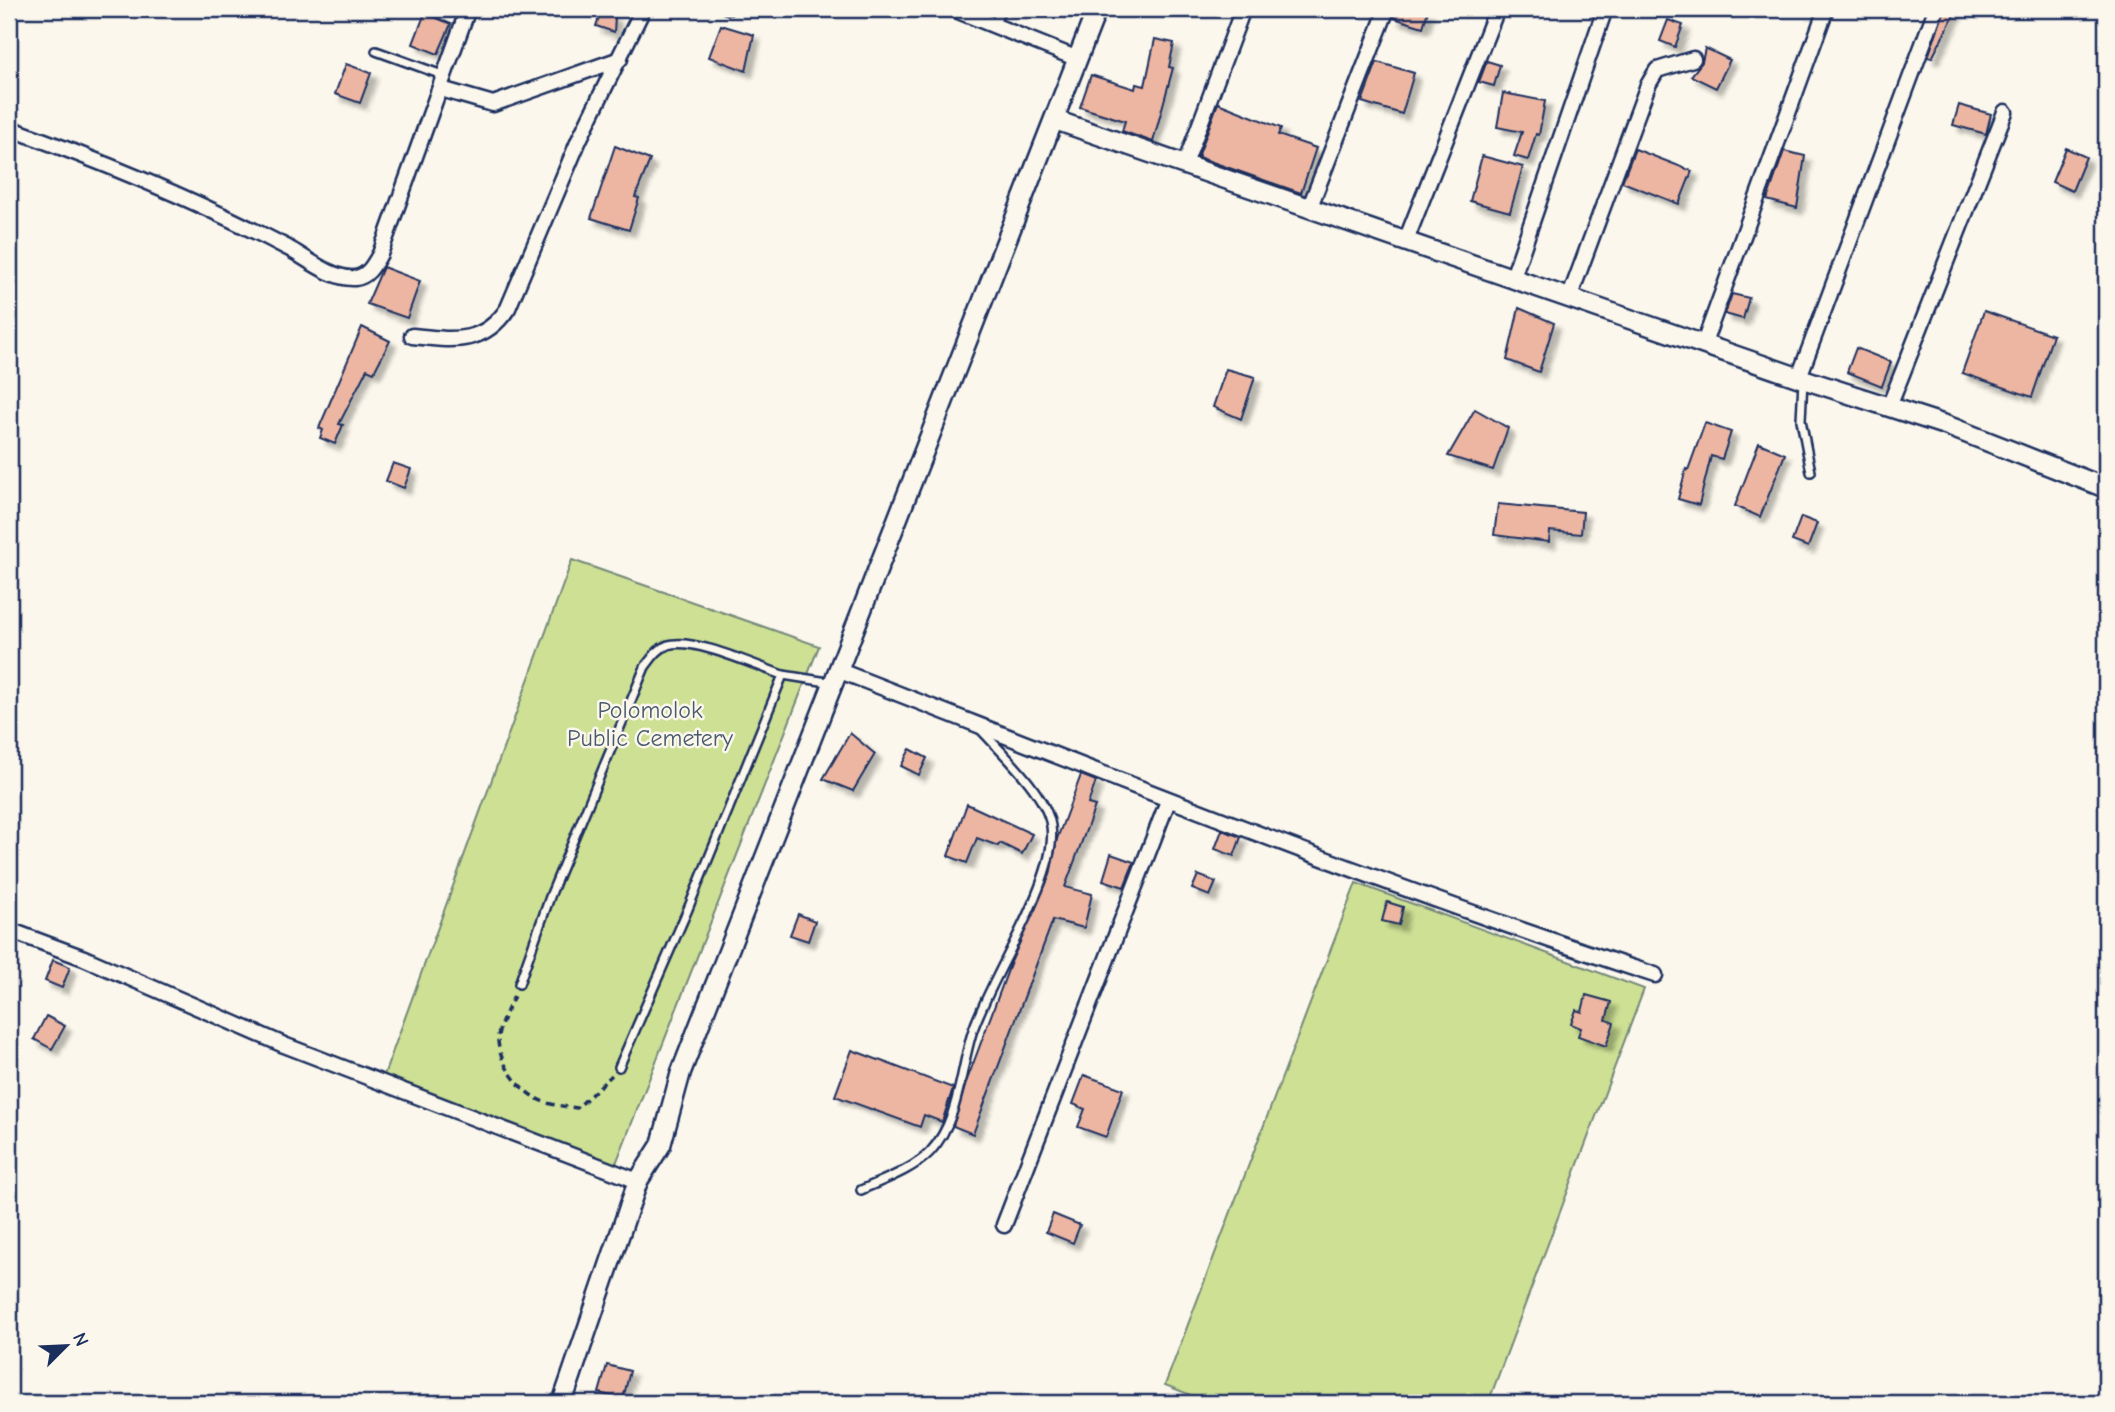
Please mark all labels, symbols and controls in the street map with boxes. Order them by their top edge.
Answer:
park label: Polomolok Public Cemetery [567,696,733,752]
north arrow [32,1310,102,1380]
text: N [68,1329,93,1350]

